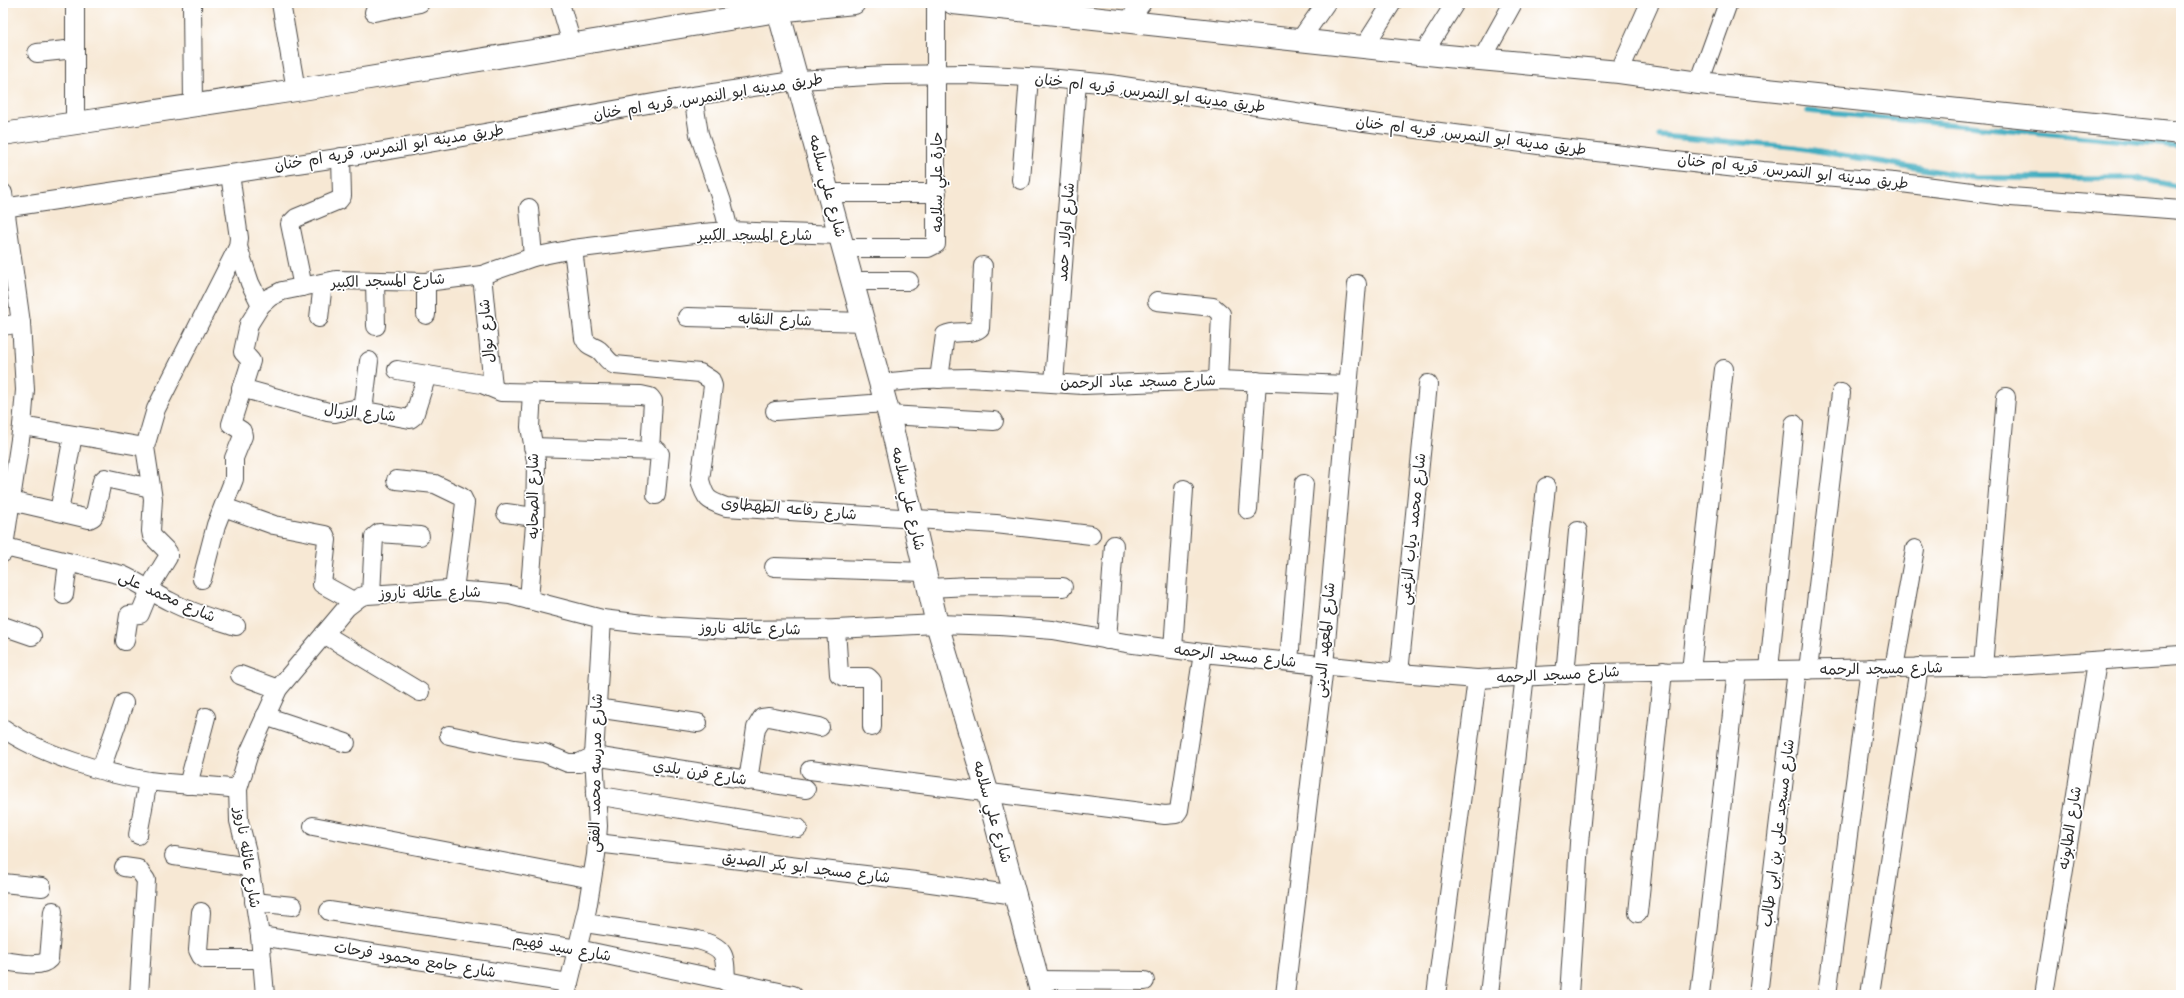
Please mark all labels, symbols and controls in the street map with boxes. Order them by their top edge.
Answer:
street label: طريق مدينه ابو النمرس, قريه ام خنان [592,68,824,126]
street label: طريق مدينه ابو النمرس, قريه ام خنان [1033,68,1267,118]
street label: طريق مدينه ابو النمرس, قريه ام خنان [1354,111,1588,161]
street label: طريق مدينه ابو النمرس, قريه ام خنان [273,119,505,177]
street label: شارع علي سلامه [801,132,851,240]
street label: حارة علي سلامه [927,132,950,232]
street label: طريق مدينه ابو النمرس, قريه ام خنان [1676,149,1910,195]
street label: شارع اولاد حمد [1052,182,1080,282]
street label: شارع المسجد الكبير [696,225,812,246]
street label: شارع المسجد الكبير [329,269,445,294]
street label: شارع نوال [474,298,500,364]
street label: شارع النقابه [738,308,812,332]
street label: شارع مسجد عباد الرحمن [1060,370,1216,394]
street label: شارع الزرال [323,399,397,427]
street label: شارع علي سلامه [884,445,930,553]
street label: شارع محمد دياب الزغبى [1395,452,1431,606]
street label: شارع الصحابه [523,453,544,539]
street label: شارع رفاعه الطهطاوى [720,493,858,525]
street label: شارع محمد على [115,566,219,628]
street label: شارع المعهد الدينى [1309,581,1341,699]
street label: شارع عائله ناروز [378,582,481,604]
street label: شارع عائله ناروز [698,618,801,640]
street label: شارع مسجد الرحمه [1173,639,1297,673]
street label: شارع مسجد الرحمه [1819,657,1943,681]
street label: شارع مسجد الرحمه [1496,661,1620,689]
street label: شارع مدرسه محمد الفقى [584,693,608,853]
street label: شارع مسجد على بن ابى طالب [1756,738,1800,928]
street label: شارع فرن بلدي [652,755,748,791]
street label: شارع علي سلامه [965,758,1017,866]
street label: شارع الطابونه [2053,785,2087,871]
street label: شارع عائله ناروز [229,805,265,910]
street label: شارع مسجد ابو بكر الصديق [721,847,891,889]
street label: شارع سيد فهيم [511,929,613,968]
street label: شارع جامع محمود فرحات [333,937,497,983]

